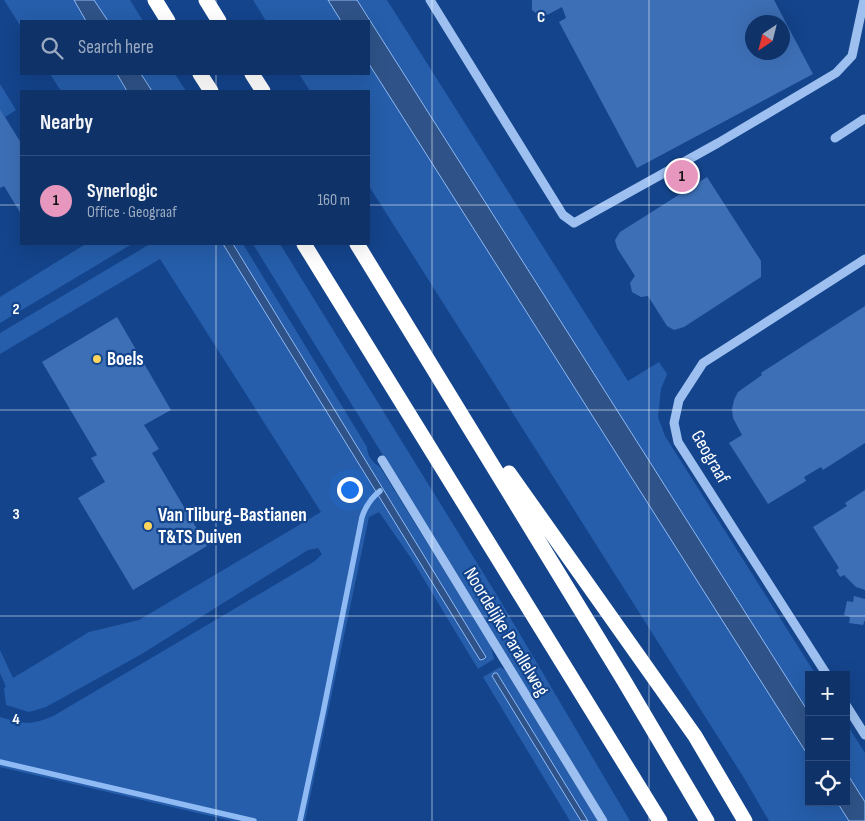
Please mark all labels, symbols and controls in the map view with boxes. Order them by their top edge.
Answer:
text: C [537,8,545,27]
north arrow [745,15,790,60]
search box [20,20,370,75]
icon: search [38,34,66,62]
text: Search here [78,36,154,59]
text: Nearby [40,110,93,135]
pin: 1 [666,157,698,195]
text: Synerlogic [87,180,158,203]
text: 1 [53,191,59,210]
text: 160 m [317,191,350,210]
text: Office · Geograaf [87,203,177,222]
text: 2 [12,300,20,319]
place label: Boels [107,348,144,371]
marker: Boels [91,353,103,365]
street label: Geograaf [686,426,735,488]
your location [337,477,363,503]
place label: Van Tliburg-Bastianen T&TS Duiven [158,504,307,549]
text: 3 [12,505,20,524]
marker: Van Tliburg-Bastianen T&TS Duiven [142,520,154,532]
street label: Noordelijke Parallelweg [458,563,554,701]
map controls [805,671,850,806]
button: + [805,671,850,716]
text: 4 [12,710,20,729]
button: − [805,716,850,761]
button: locate [805,761,850,806]

